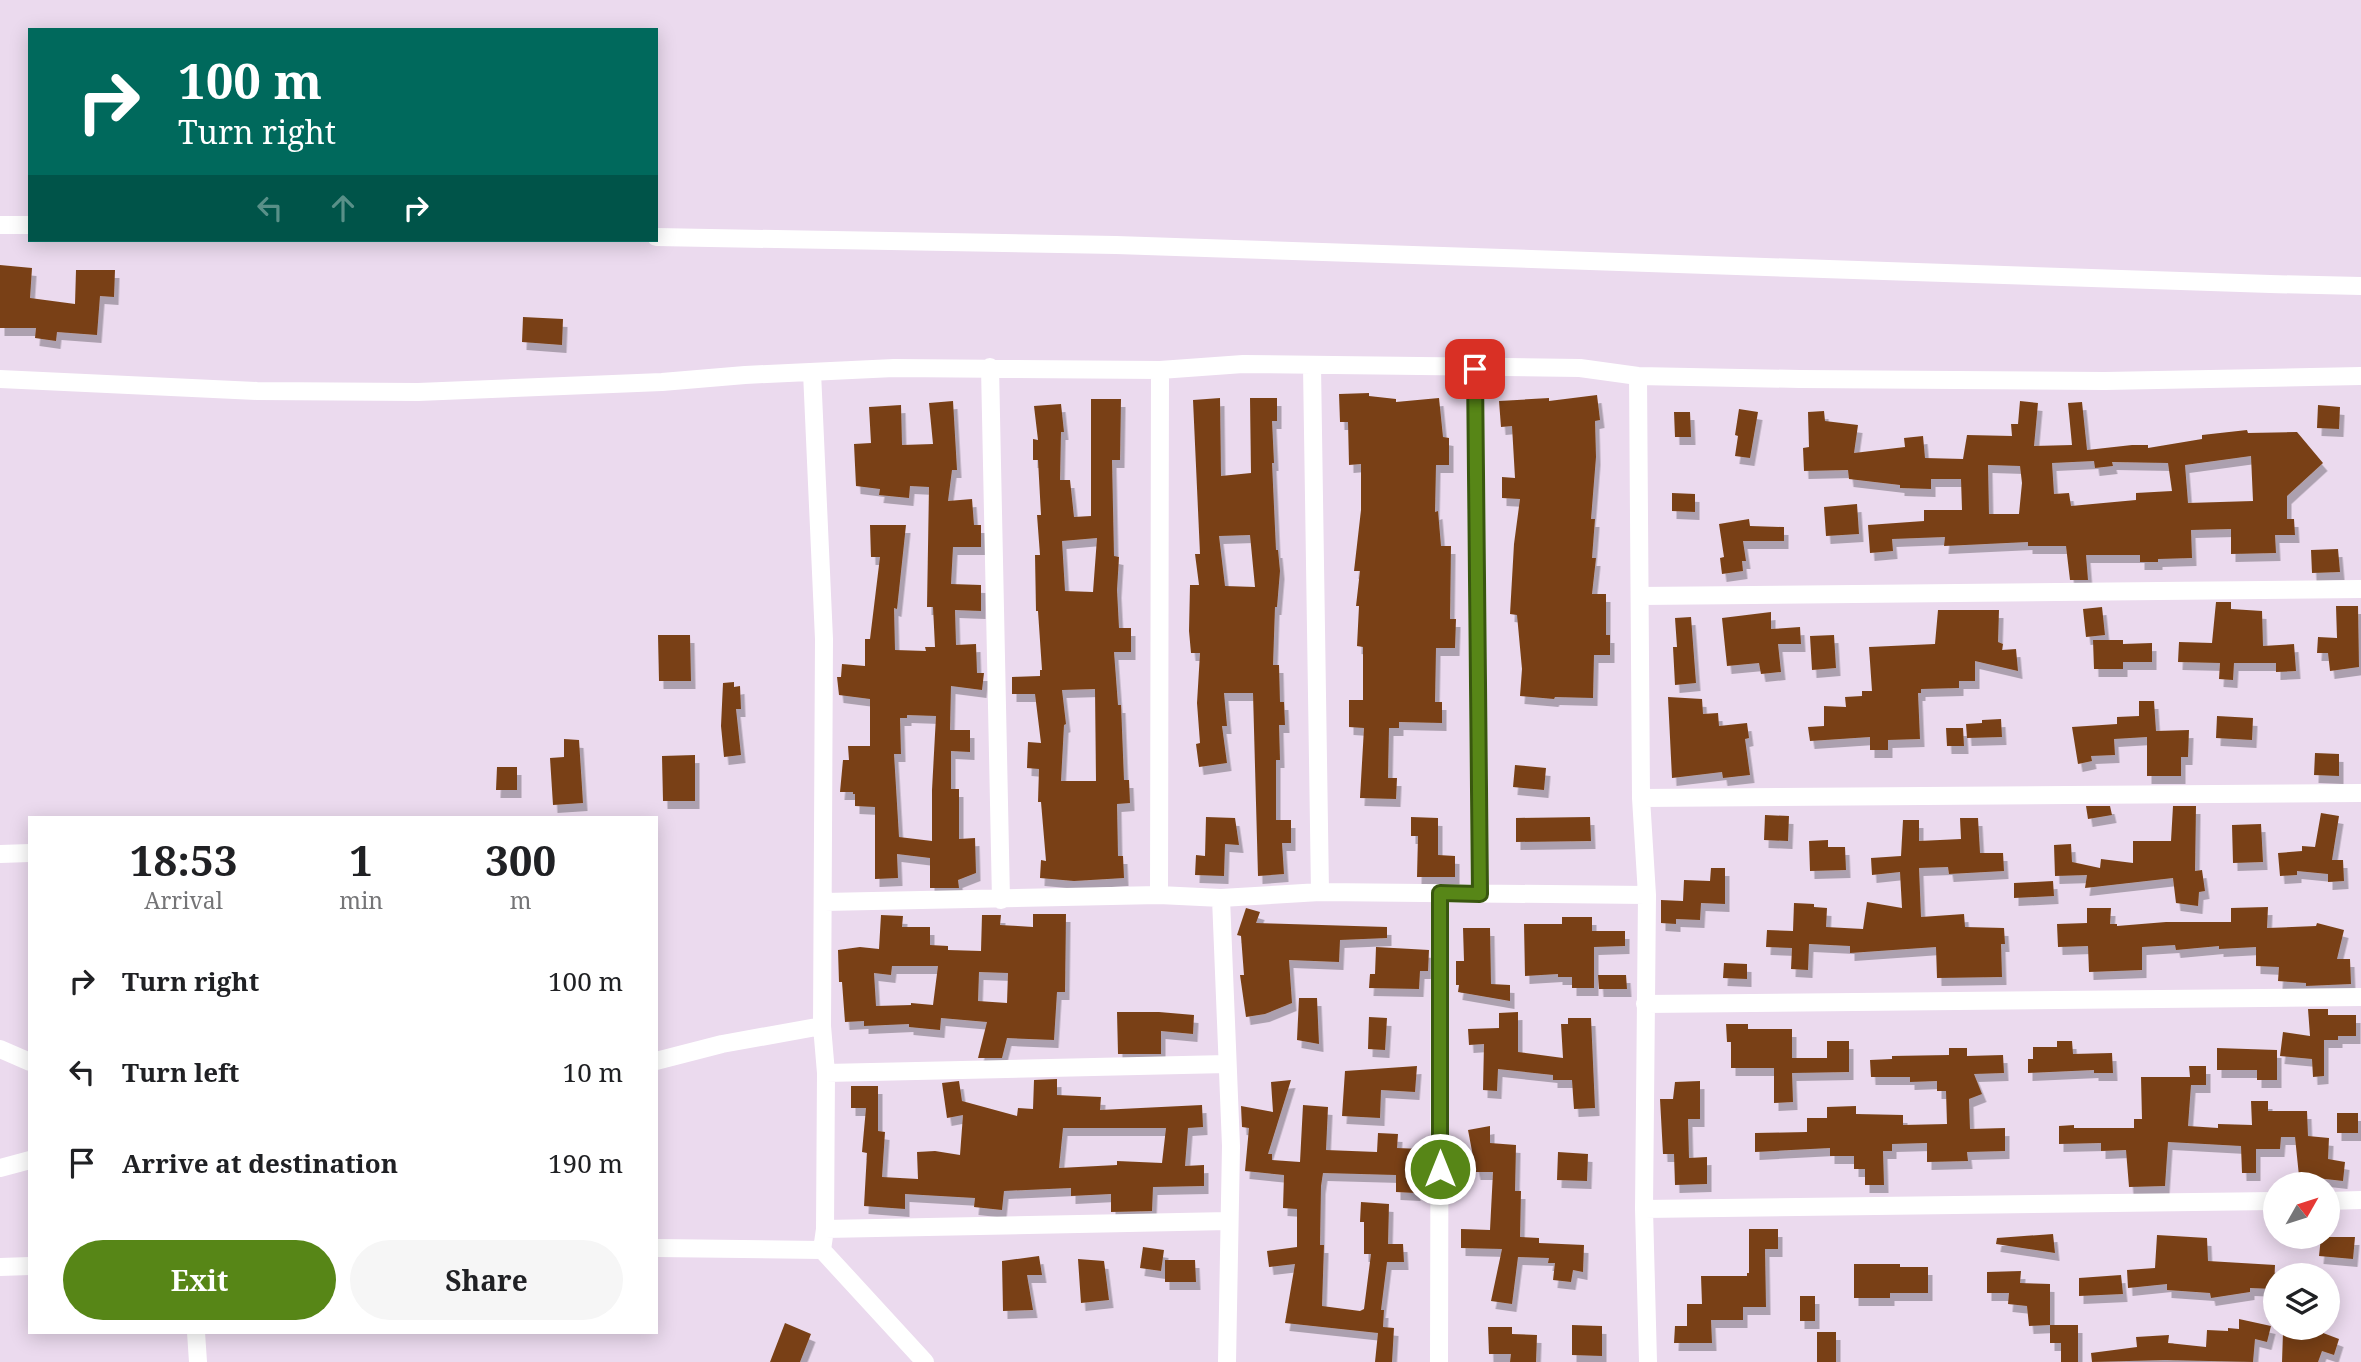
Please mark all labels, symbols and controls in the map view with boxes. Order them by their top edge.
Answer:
text: 100 m [178,47,322,113]
icon: right [63,56,154,147]
text: Turn right [178,110,336,153]
icon: left [251,189,289,227]
icon: ahead [324,189,362,227]
icon: right [397,189,435,227]
pin [1445,339,1505,399]
icon: arrive [1456,350,1494,388]
text: 18:53 [130,831,237,888]
text: 1 [349,831,373,888]
text: 300 [485,831,556,888]
text: Arrival [144,884,223,916]
text: min [339,884,383,916]
text: m [510,884,531,916]
icon: right [63,962,101,1000]
text: Turn right [122,963,259,999]
text: 100 m [548,963,623,999]
icon: left [63,1053,101,1091]
text: Turn left [122,1054,239,1090]
text: 10 m [563,1054,623,1090]
position arrow [1403,1132,1477,1206]
icon: arrive [63,1144,101,1182]
text: Arrive at destination [122,1145,398,1181]
text: 190 m [548,1145,623,1181]
north arrow [2263,1172,2340,1250]
map controls [2263,1172,2340,1340]
button: Exit [63,1240,336,1320]
button: Share [350,1240,623,1320]
button: layers [2263,1263,2340,1340]

